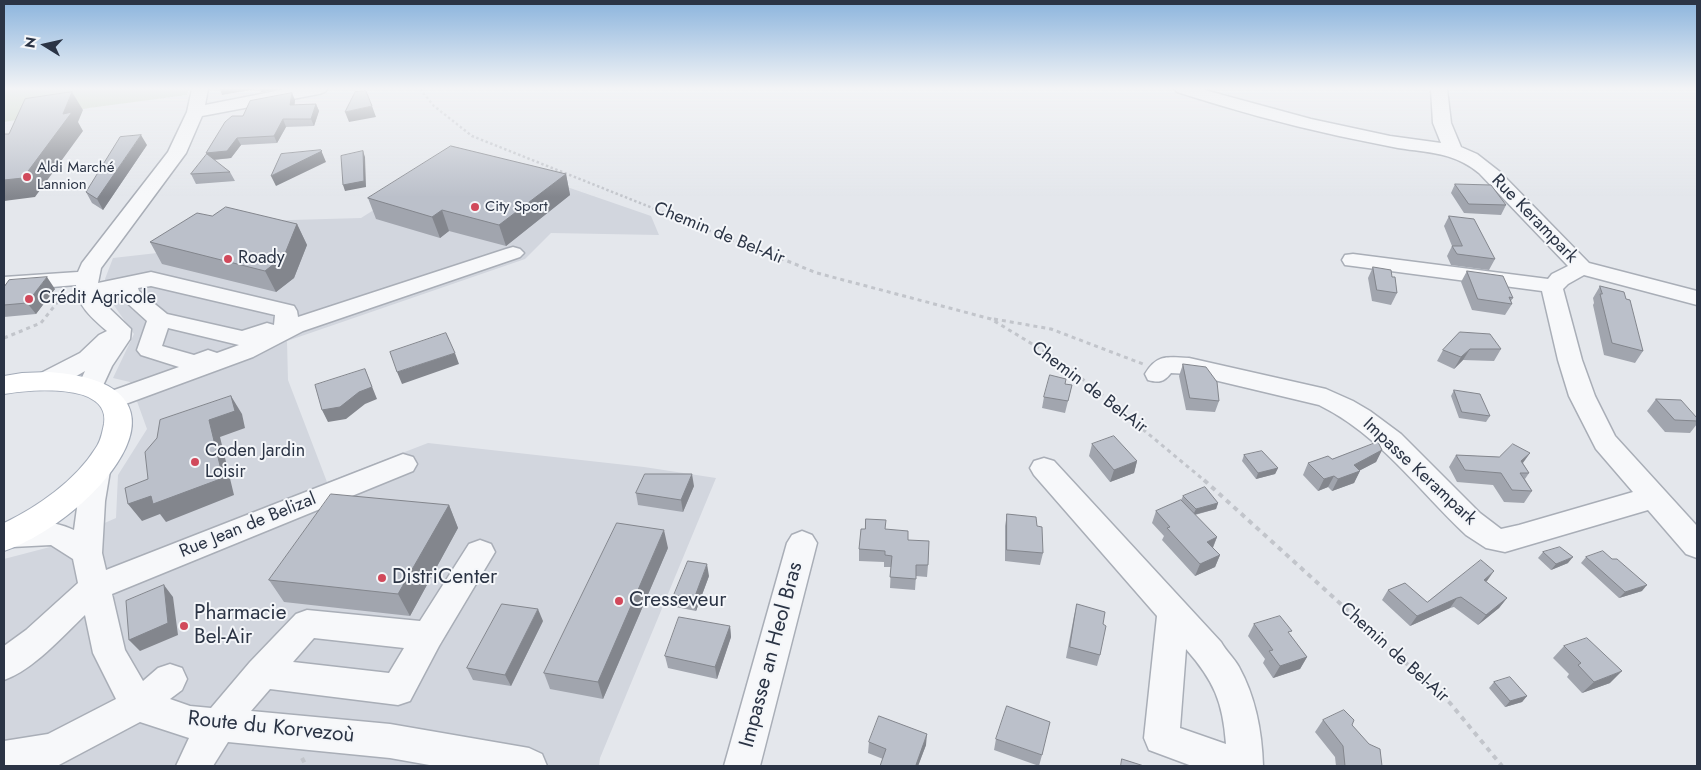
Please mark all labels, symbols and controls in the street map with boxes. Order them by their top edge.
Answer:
north arrow [20,20,70,70]
text: N [19,35,41,50]
place label: Aldi Marché Lannion [37,159,114,194]
street label: Rue Kerampark [1486,170,1582,268]
marker: Aldi Marché Lannion [21,171,33,183]
place label: City Sport [485,198,548,216]
street label: Chemin de Bel-Air [650,198,788,270]
marker: City Sport [469,201,481,213]
place label: Roady [238,248,285,270]
marker: Roady [222,253,234,265]
place label: Crédit Agricole [39,288,156,310]
marker: Crédit Agricole [23,293,35,305]
street label: Chemin de Bel-Air [1027,337,1151,439]
street label: Impasse Kerampark [1358,414,1480,530]
place label: Coden Jardin Loisir [205,441,305,484]
marker: Coden Jardin Loisir [189,456,201,468]
street label: Rue Jean de Belizal [177,489,319,563]
street label: Impasse an Heol Bras [735,560,809,750]
place label: DistriCenter [392,565,497,591]
marker: DistriCenter [376,572,388,584]
place label: Cresseveur [629,588,726,614]
marker: Cresseveur [613,595,625,607]
street label: Chemin de Bel-Air [1335,598,1453,708]
place label: Pharmacie Bel-Air [194,601,287,651]
marker: Pharmacie Bel-Air [178,620,190,632]
street label: Route du Korvezoù [186,707,356,749]

